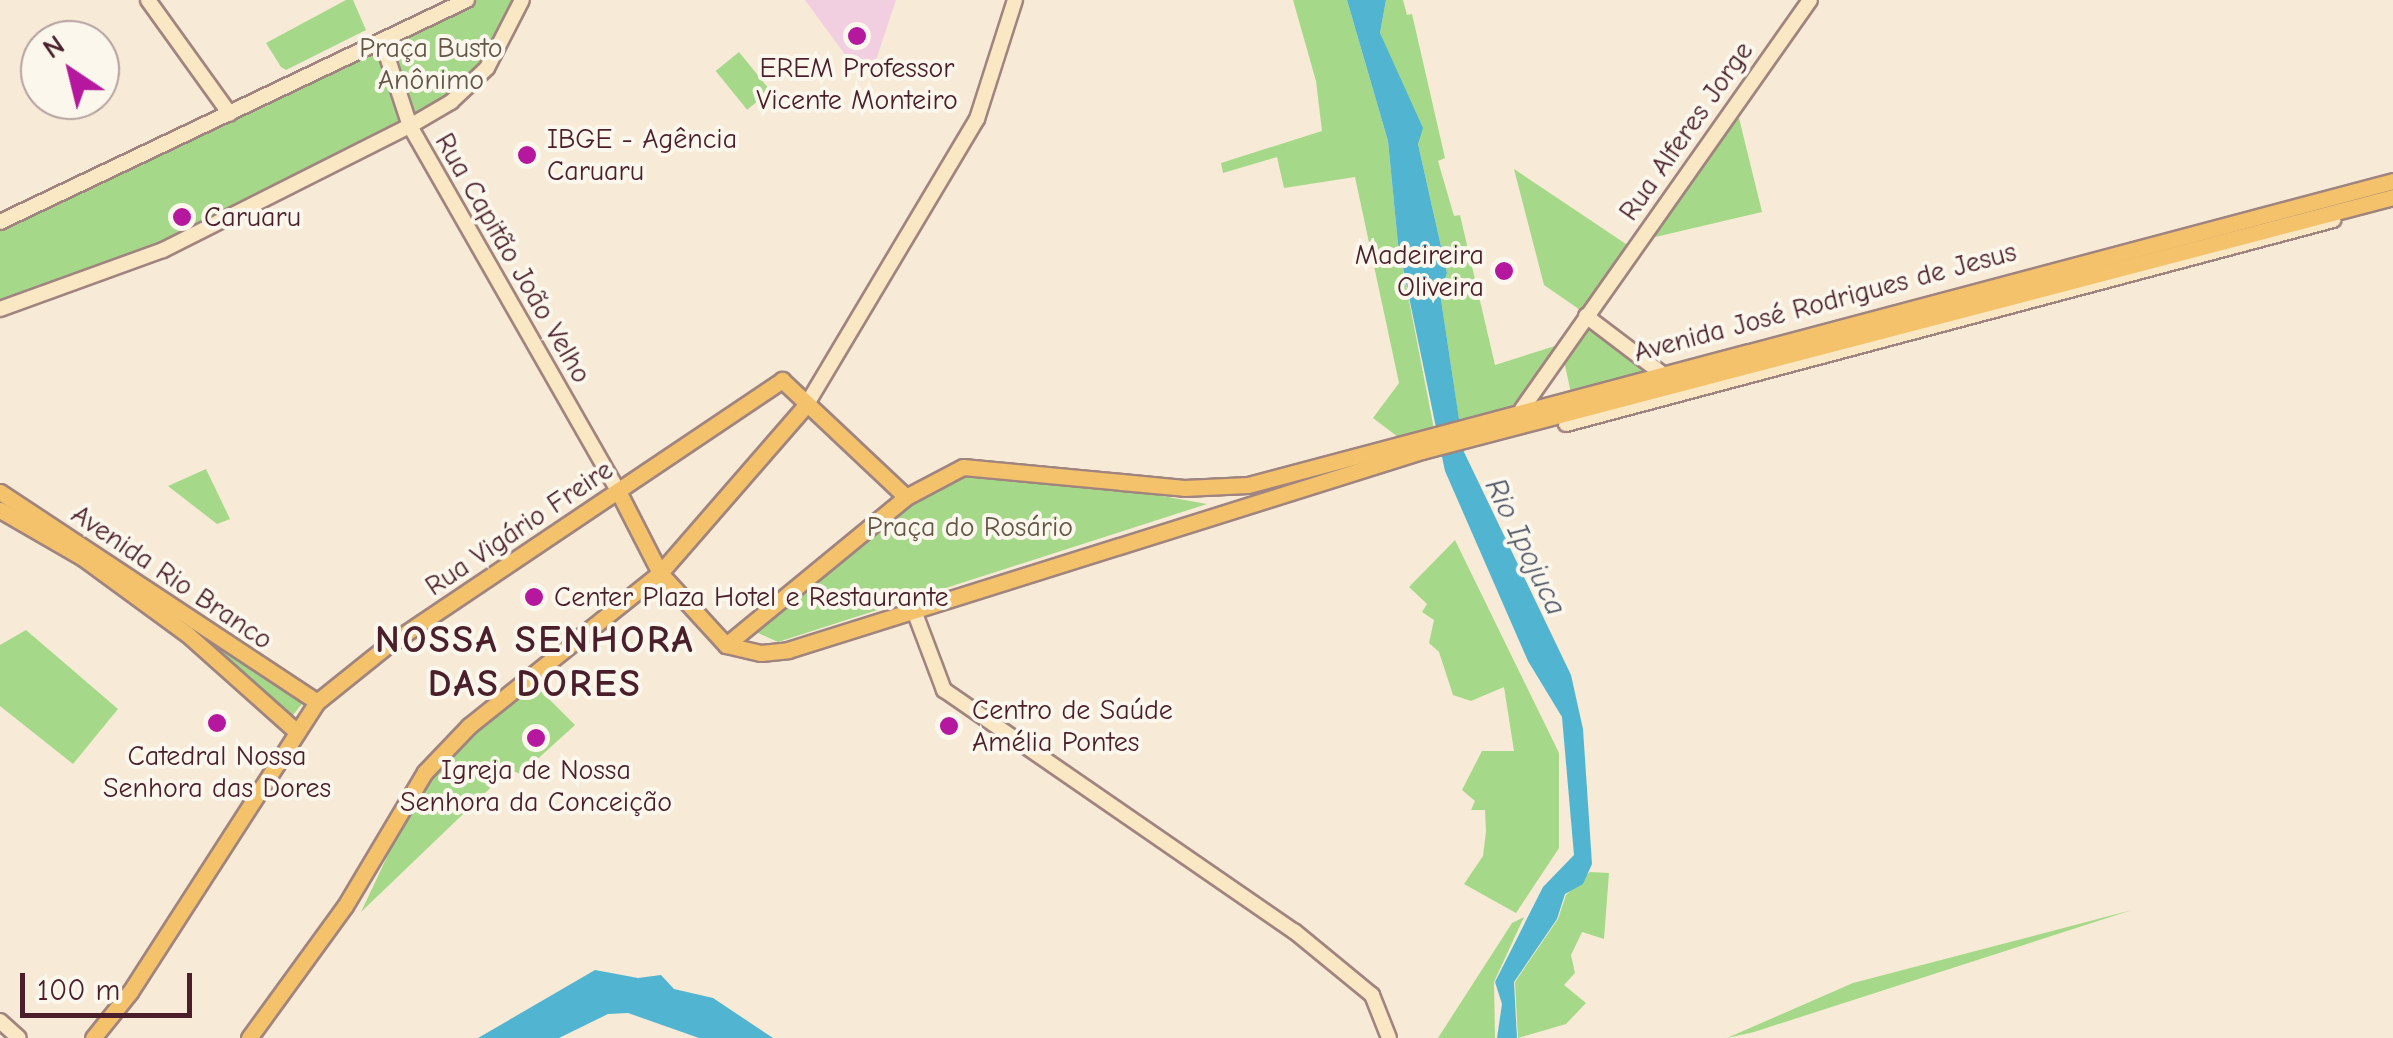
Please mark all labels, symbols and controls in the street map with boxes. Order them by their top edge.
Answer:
north arrow [20,20,120,120]
marker: EREM Professor Vicente Monteiro [846,25,868,47]
text: N [37,29,71,65]
park label: Praça Busto Anônimo [359,31,503,97]
street label: Rua Alferes Jorge [1612,35,1760,227]
place label: EREM Professor Vicente Monteiro [756,51,958,117]
place label: IBGE - Agência Caruaru [547,122,737,188]
street label: Rua Capitão João Velho [428,127,598,389]
marker: IBGE - Agência Caruaru [516,144,538,166]
place label: Caruaru [204,200,301,234]
marker: Caruaru [169,204,195,230]
street label: Avenida José Rodrigues de Jesus [1630,235,2020,369]
place label: Madeireira Oliveira [1355,238,1484,304]
marker: Madeireira Oliveira [1493,260,1515,282]
street label: Rua Vigário Freire [419,453,619,603]
water label: Rio Ipojuca [1476,473,1574,621]
street label: Avenida Rio Branco [65,497,279,657]
park label: Praça do Rosário [867,510,1073,544]
place label: Center Plaza Hotel e Restaurante [554,580,949,614]
marker: Center Plaza Hotel e Restaurante [523,586,545,608]
district label: NOSSA SENHORA DAS DORES [375,618,695,708]
place label: Centro de Saúde Amélia Pontes [972,693,1173,759]
marker: Catedral Nossa Senhora das Dores [206,712,228,734]
marker: Centro de Saúde Amélia Pontes [936,713,962,739]
marker: Igreja de Nossa Senhora da Conceição [525,727,547,749]
place label: Catedral Nossa Senhora das Dores [103,739,331,805]
place label: Igreja de Nossa Senhora da Conceição [400,753,672,819]
scale bar [25,953,198,1015]
text: 100 m [37,973,120,1008]

